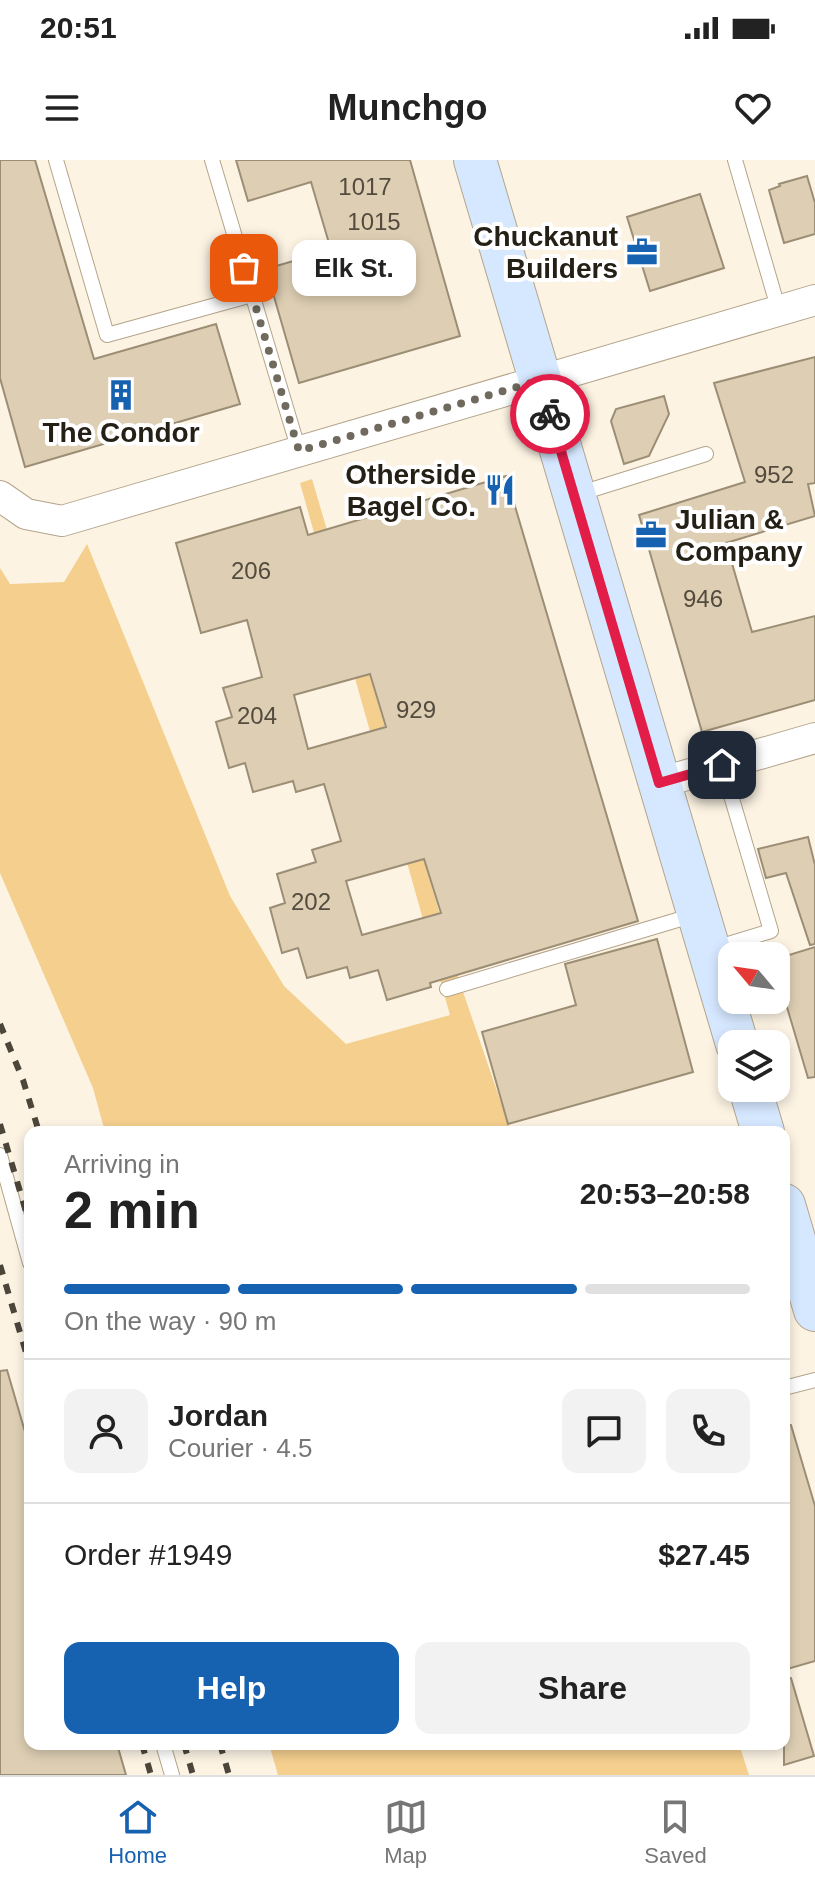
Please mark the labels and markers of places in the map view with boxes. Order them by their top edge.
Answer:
place label: Chuckanut Builders [473,221,618,284]
pin [210,234,278,302]
office icon: Chuckanut Builders [625,235,659,269]
callout: Elk St. [292,240,416,296]
building icon: The Condor [104,378,138,412]
place label: The Condor [42,417,200,448]
place label: Otherside Bagel Co. [345,459,476,522]
restaurant icon: Otherside Bagel Co. [483,473,517,507]
place label: Julian & Company [675,504,803,567]
office icon: Julian & Company [634,518,668,552]
pin [688,731,756,799]

